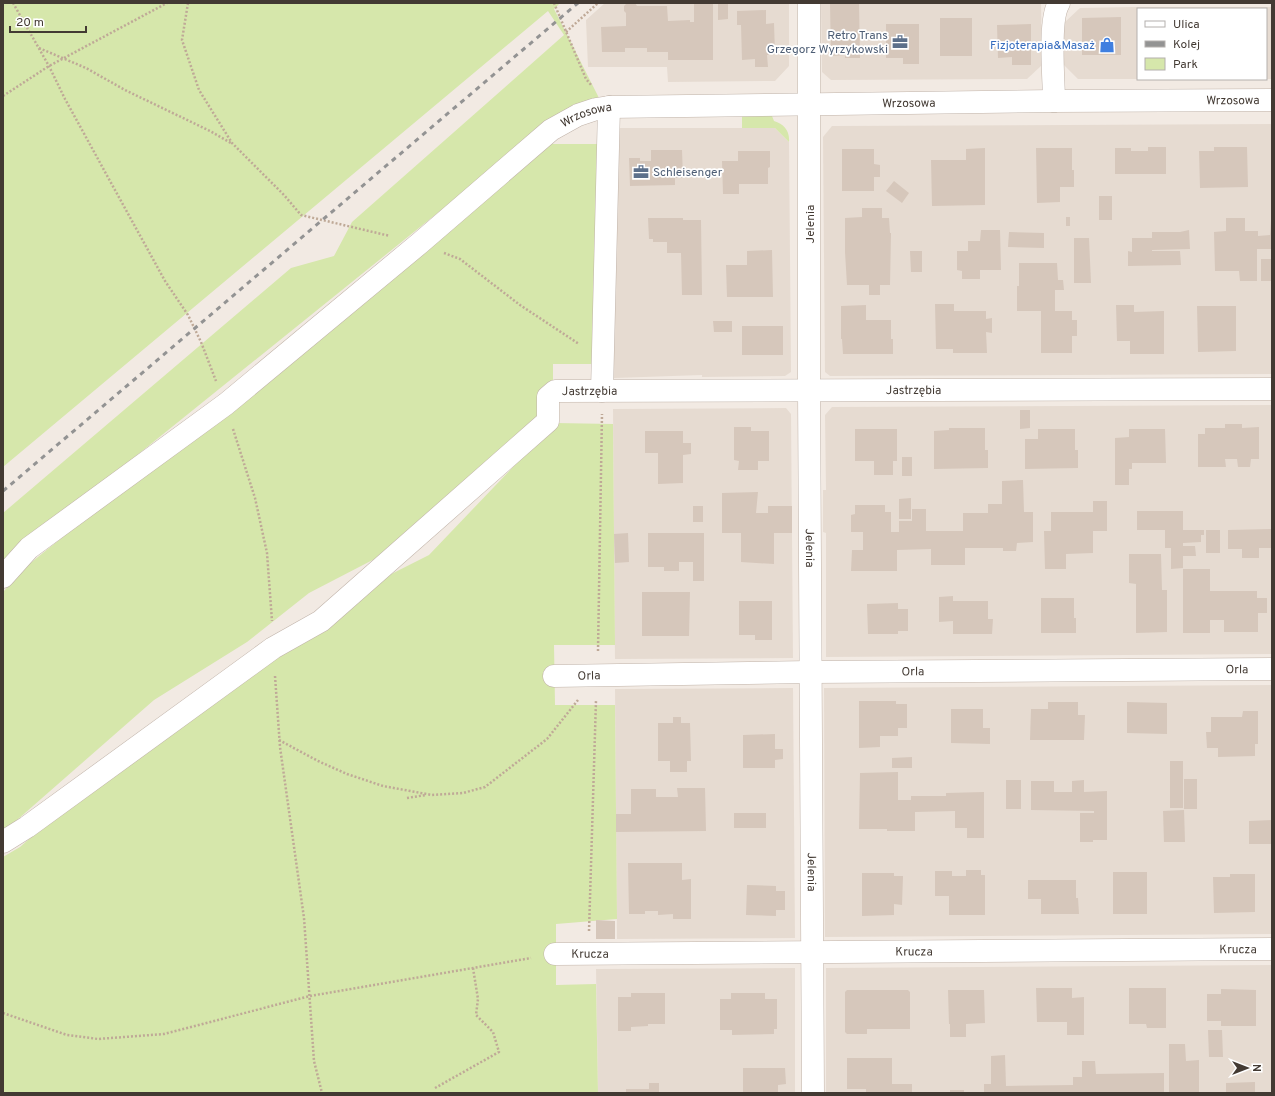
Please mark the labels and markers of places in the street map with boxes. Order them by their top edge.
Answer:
place label: Retro Trans Grzegorz Wyrzykowski [767,28,888,58]
office icon: Retro Trans Grzegorz Wyrzykowski [891,33,909,51]
shop icon: Fizjoterapia&Masaż [1098,36,1116,54]
place label: Fizjoterapia&Masaż [990,38,1095,54]
office icon: Schleisenger [632,163,650,181]
place label: Schleisenger [653,165,723,181]

